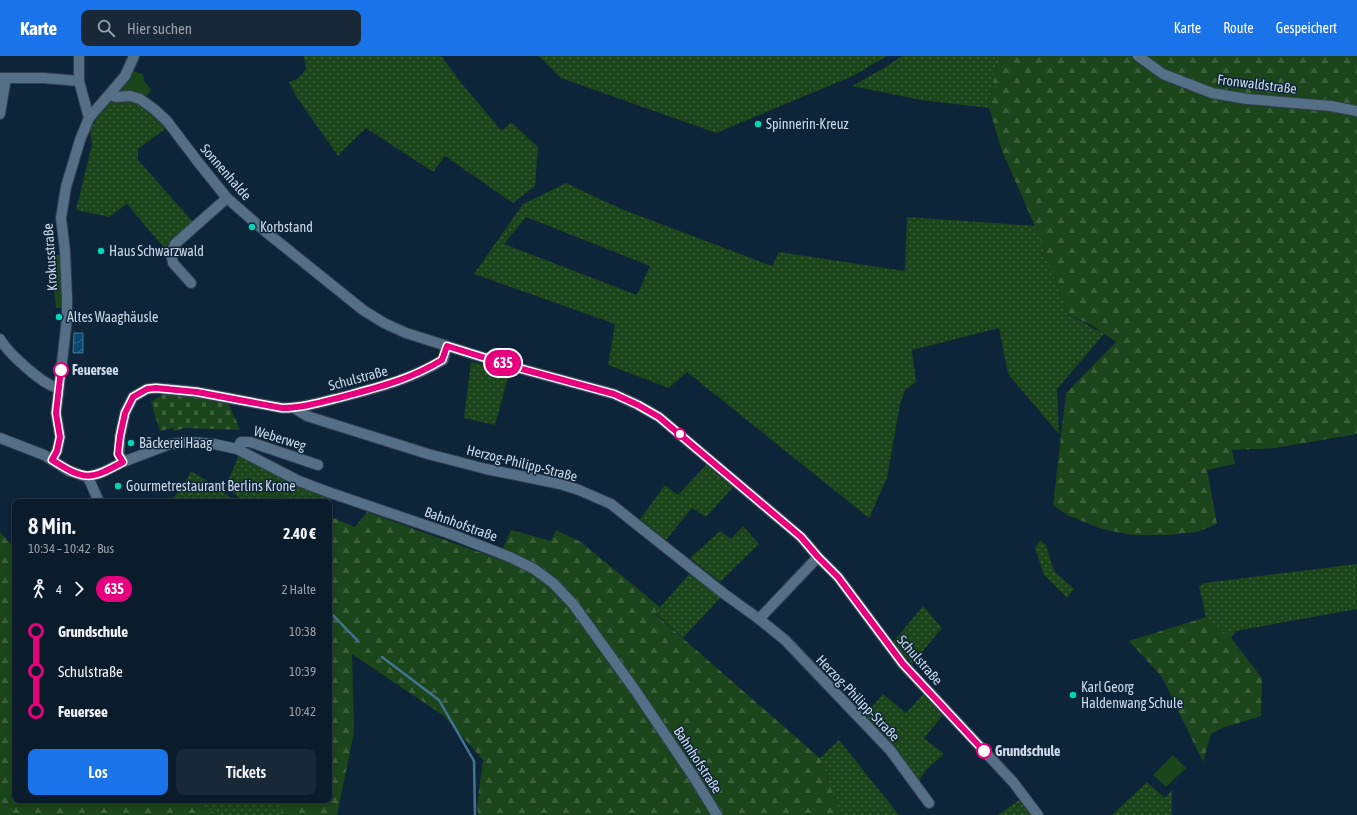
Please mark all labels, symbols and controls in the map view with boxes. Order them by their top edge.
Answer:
search box [81,10,361,46]
text: Karte [20,17,57,39]
icon: search [95,17,117,39]
text: Hier suchen [127,20,192,37]
text: Karte [1174,20,1201,36]
text: Route [1223,20,1254,36]
text: Gespeichert [1276,20,1337,36]
street label: Fronwaldstraße [1216,71,1298,97]
place label: Spinnerin-Kreuz [766,116,848,132]
marker: Spinnerin-Kreuz [753,119,763,129]
street label: Sonnenhalde [197,141,255,203]
place label: Korbstand [260,219,313,235]
marker: Korbstand [247,222,257,232]
street label: Krokusstraße [40,223,60,291]
place label: Haus Schwarzwald [109,243,204,259]
marker: Haus Schwarzwald [96,246,106,256]
place label: Altes Waaghäusle [67,309,158,325]
marker: Altes Waaghäusle [54,312,64,322]
line badge: 635 [480,350,526,376]
text: 635 [493,355,513,371]
marker: Feuersee [53,362,69,378]
place label: Feuersee [72,362,119,378]
street label: Schulstraße [327,362,389,394]
street label: Weberweg [252,422,308,454]
unlabelled marker [674,428,686,440]
place label: Bäckerei Haag [139,435,212,451]
marker: Bäckerei Haag [126,438,136,448]
street label: Herzog-Philipp-Straße [465,442,579,484]
place label: Gourmetrestaurant Berlins Krone [126,478,296,494]
marker: Gourmetrestaurant Berlins Krone [113,481,123,491]
street label: Bahnhofstraße [422,503,500,545]
text: 8 Min. [28,513,76,539]
text: 2.40 € [283,525,316,542]
text: 10:34 – 10:42 · Bus [28,541,114,556]
icon: walk [28,578,50,600]
icon: forward [68,578,90,600]
text: 635 [104,581,124,597]
text: 4 [56,582,62,597]
text: 2 Halte [282,582,316,597]
text: Grundschule [58,623,128,640]
text: 10:38 [289,624,316,639]
street label: Schulstraße [894,632,946,688]
street label: Herzog-Philipp-Straße [813,652,903,744]
text: Schulstraße [58,663,123,680]
text: 10:39 [289,664,316,679]
place label: Karl Georg Haldenwang Schule [1081,679,1183,711]
marker: Karl Georg Haldenwang Schule [1068,690,1078,700]
text: Feuersee [58,703,108,720]
text: 10:42 [289,704,316,719]
street label: Bahnhofstraße [671,724,725,796]
marker: Grundschule [976,743,992,759]
place label: Grundschule [995,743,1060,759]
button: Los [28,749,168,795]
button: Tickets [176,749,316,795]

